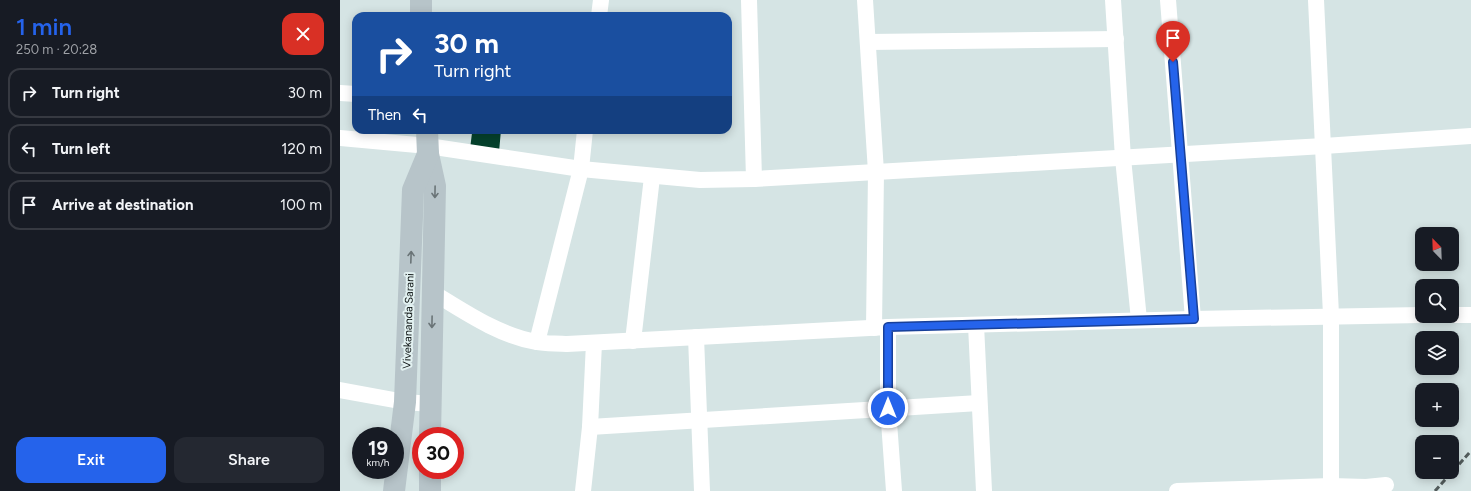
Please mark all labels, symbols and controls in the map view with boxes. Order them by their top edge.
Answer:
text: 1 min [16,12,72,41]
button: close [282,13,324,55]
pin [1156,21,1190,62]
text: 30 m [434,26,499,60]
icon: arrive [1162,27,1184,49]
icon: right [368,28,420,80]
text: 250 m · 20:28 [16,42,97,57]
text: Turn right [434,60,511,82]
icon: right [18,82,40,104]
text: Turn right [52,84,120,102]
text: 30 m [288,84,322,102]
icon: left [409,104,431,126]
text: Then [368,106,401,124]
icon: left [18,138,40,160]
text: Turn left [52,140,110,158]
text: 120 m [281,140,322,158]
one-way arrow [431,185,438,198]
icon: arrive [18,194,40,216]
text: Arrive at destination [52,196,193,214]
text: 100 m [280,196,322,214]
north arrow [1415,227,1459,271]
map controls [1415,227,1459,479]
one-way arrow [407,251,414,264]
street label: Vivekananda Sarani [400,273,417,369]
button: search [1415,279,1459,323]
one-way arrow [428,315,436,328]
button: layers [1415,331,1459,375]
button: + [1415,383,1459,427]
position arrow [867,387,909,429]
speed limit sign: 30 [412,427,464,479]
button: − [1415,435,1459,479]
text: 19 [368,436,388,460]
button: Exit [16,437,166,483]
button: Share [174,437,324,483]
text: km/h [367,456,389,469]

